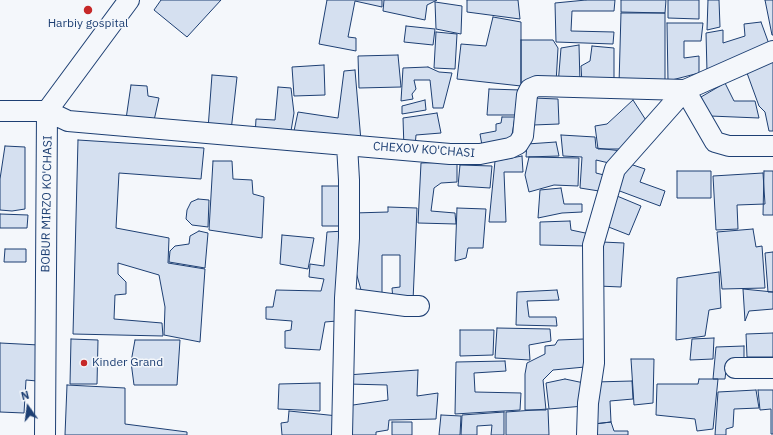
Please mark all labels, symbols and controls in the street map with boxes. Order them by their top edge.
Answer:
marker: Harbiy gospital [82,4,94,16]
place label: Harbiy gospital [48,17,128,31]
street label: BOBUR MIRZO KO'CHASI [39,135,55,273]
street label: CHEXOV KO'CHASI [372,139,476,161]
place label: Kinder Grand [92,356,163,370]
marker: Kinder Grand [79,358,89,368]
north arrow [8,387,48,427]
text: N [20,388,31,403]

